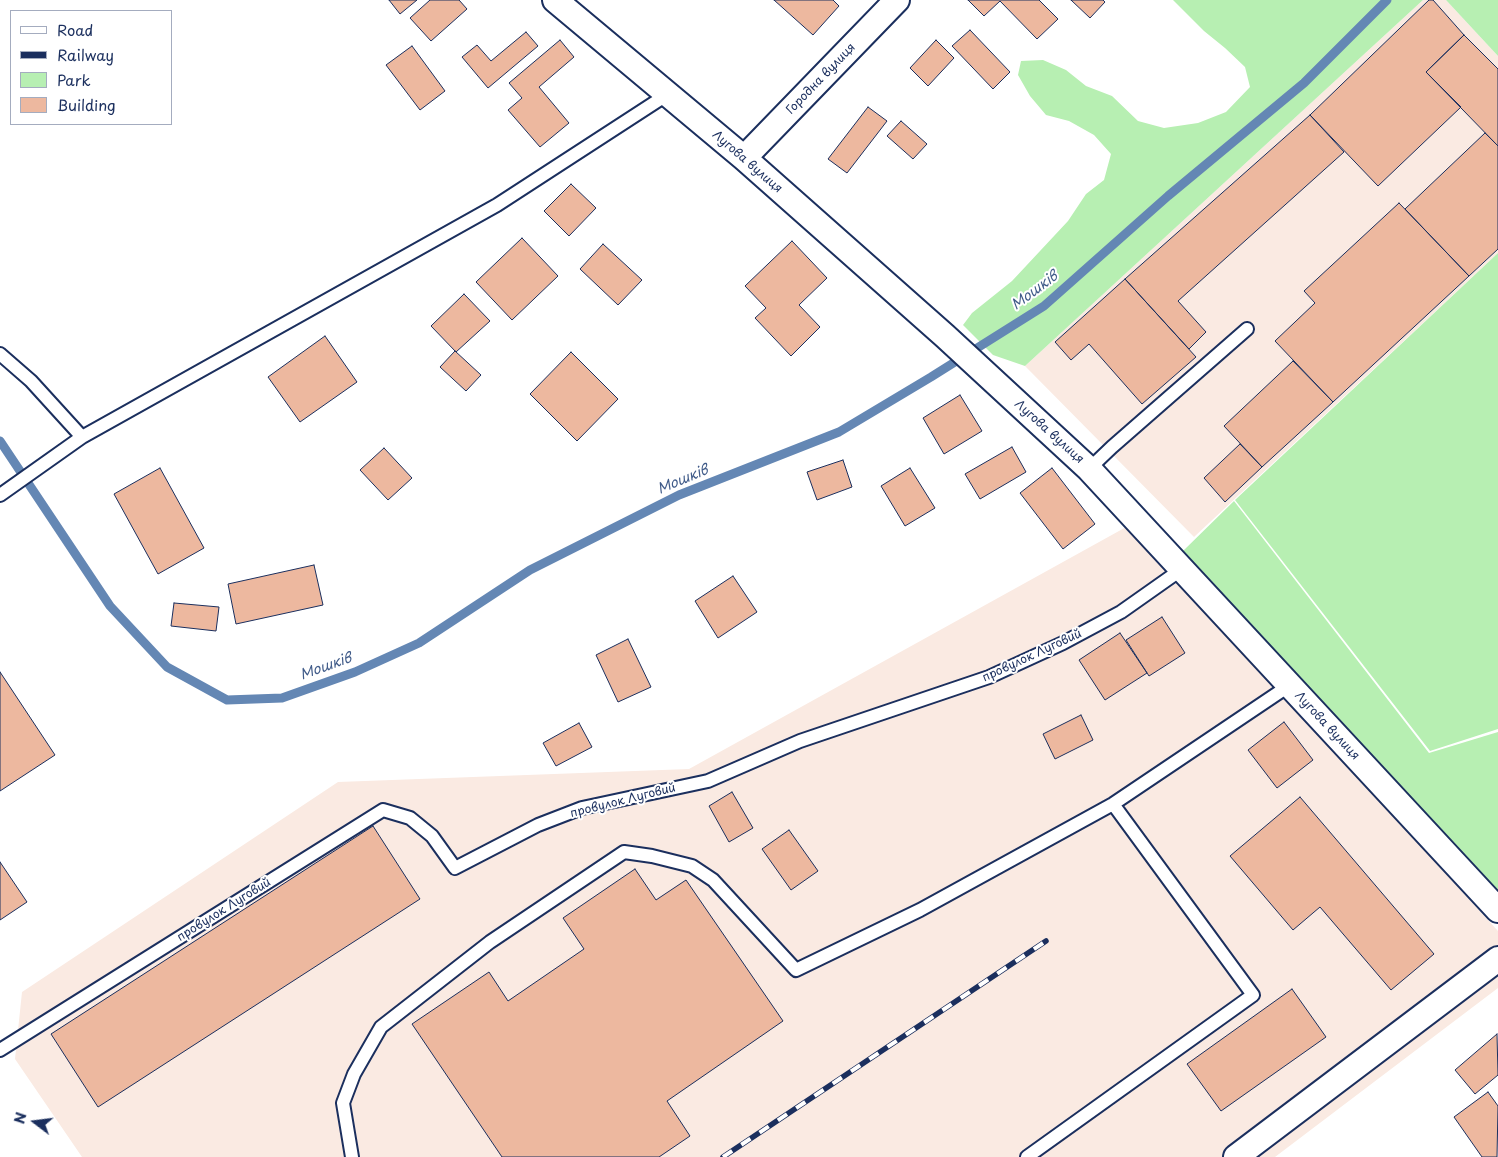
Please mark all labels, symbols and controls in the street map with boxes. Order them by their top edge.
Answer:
legend [10,10,172,125]
text: Road [57,18,93,41]
street label: Городна вулиця [783,40,859,118]
text: Railway [57,43,114,66]
text: Park [57,68,91,91]
text: Building [57,93,116,116]
street label: Лугова вулиця [709,128,785,196]
water label: Мошків [1008,268,1062,314]
street label: Лугова вулиця [1011,397,1087,467]
water label: Мошків [655,462,711,498]
street label: провулок Луговий [980,627,1084,685]
water label: Мошків [298,650,354,684]
street label: Лугова вулиця [1292,689,1362,763]
street label: провулок Луговий [569,781,677,821]
street label: провулок Луговий [174,875,274,945]
north arrow [10,1097,60,1147]
text: N [8,1110,32,1126]

